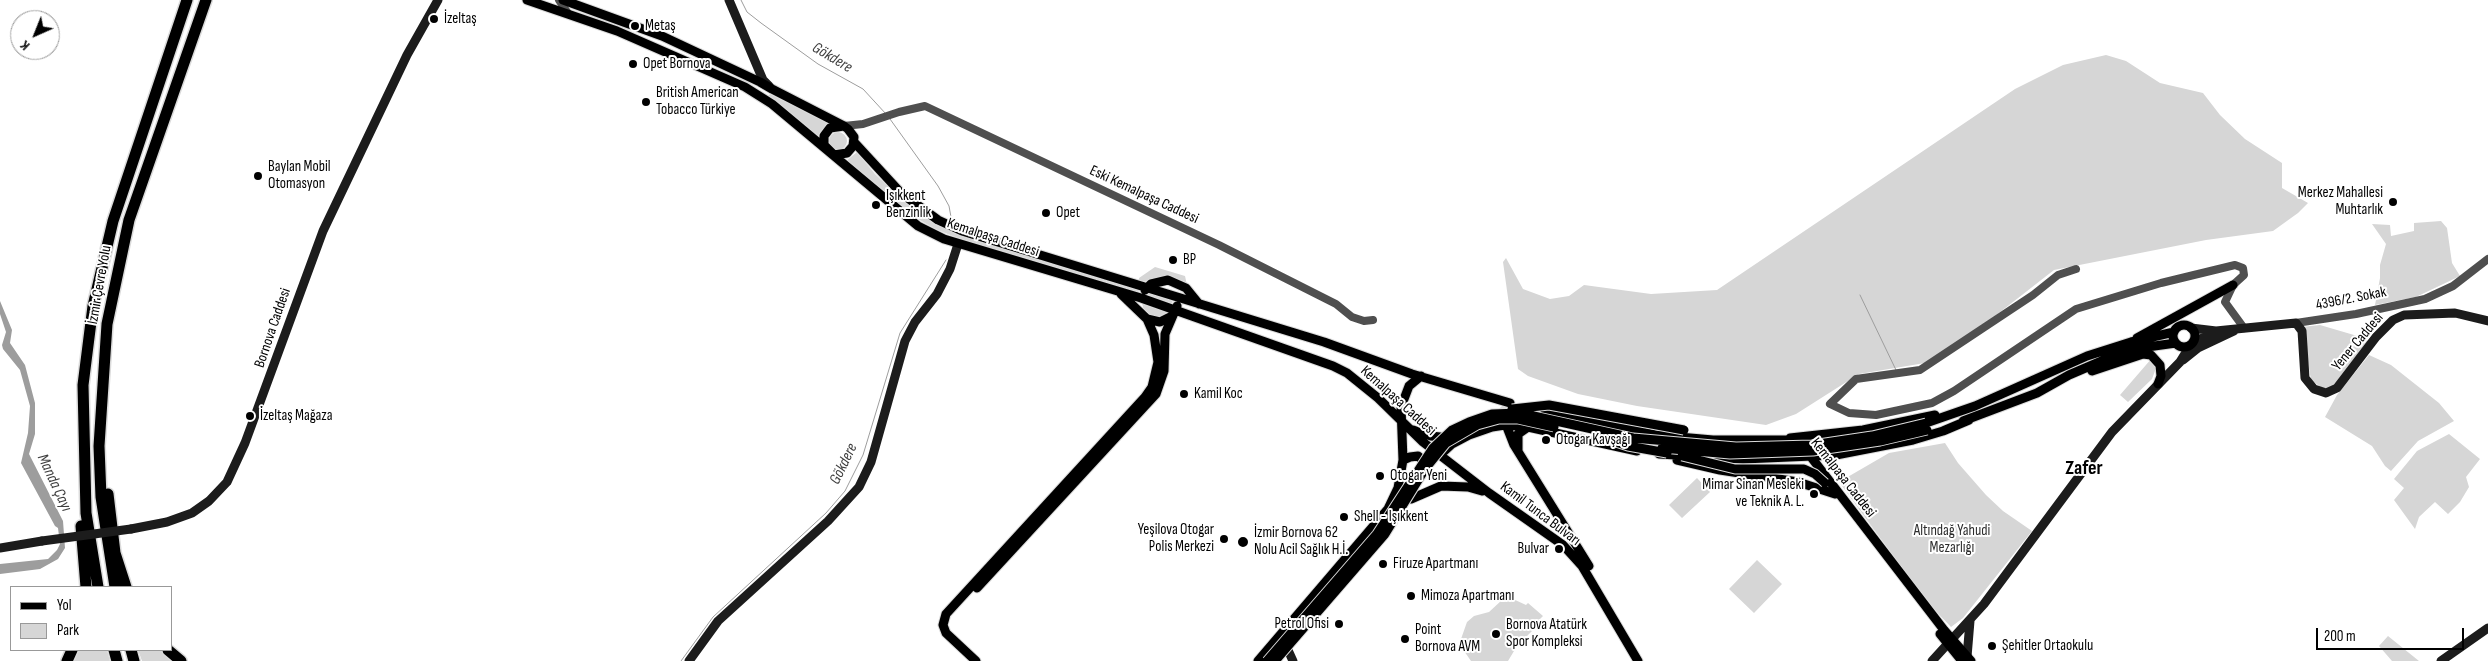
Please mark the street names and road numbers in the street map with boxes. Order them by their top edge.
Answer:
street label: Eski Kemalpaşa Caddesi [1087,162,1201,228]
street label: Kemalpaşa Caddesi [945,215,1041,261]
street label: İzmir Çevre Yolu [84,244,116,326]
street label: 4396/2. Sokak [2314,283,2388,315]
street label: Bornova Caddesi [251,286,295,370]
street label: Yener Caddesi [2329,309,2387,375]
street label: Kemalpaşa Caddesi [1356,362,1440,440]
street label: Kemalpaşa Caddesi [1806,435,1880,521]
street label: Kamil Tunca Bulvarı [1496,478,1584,550]

